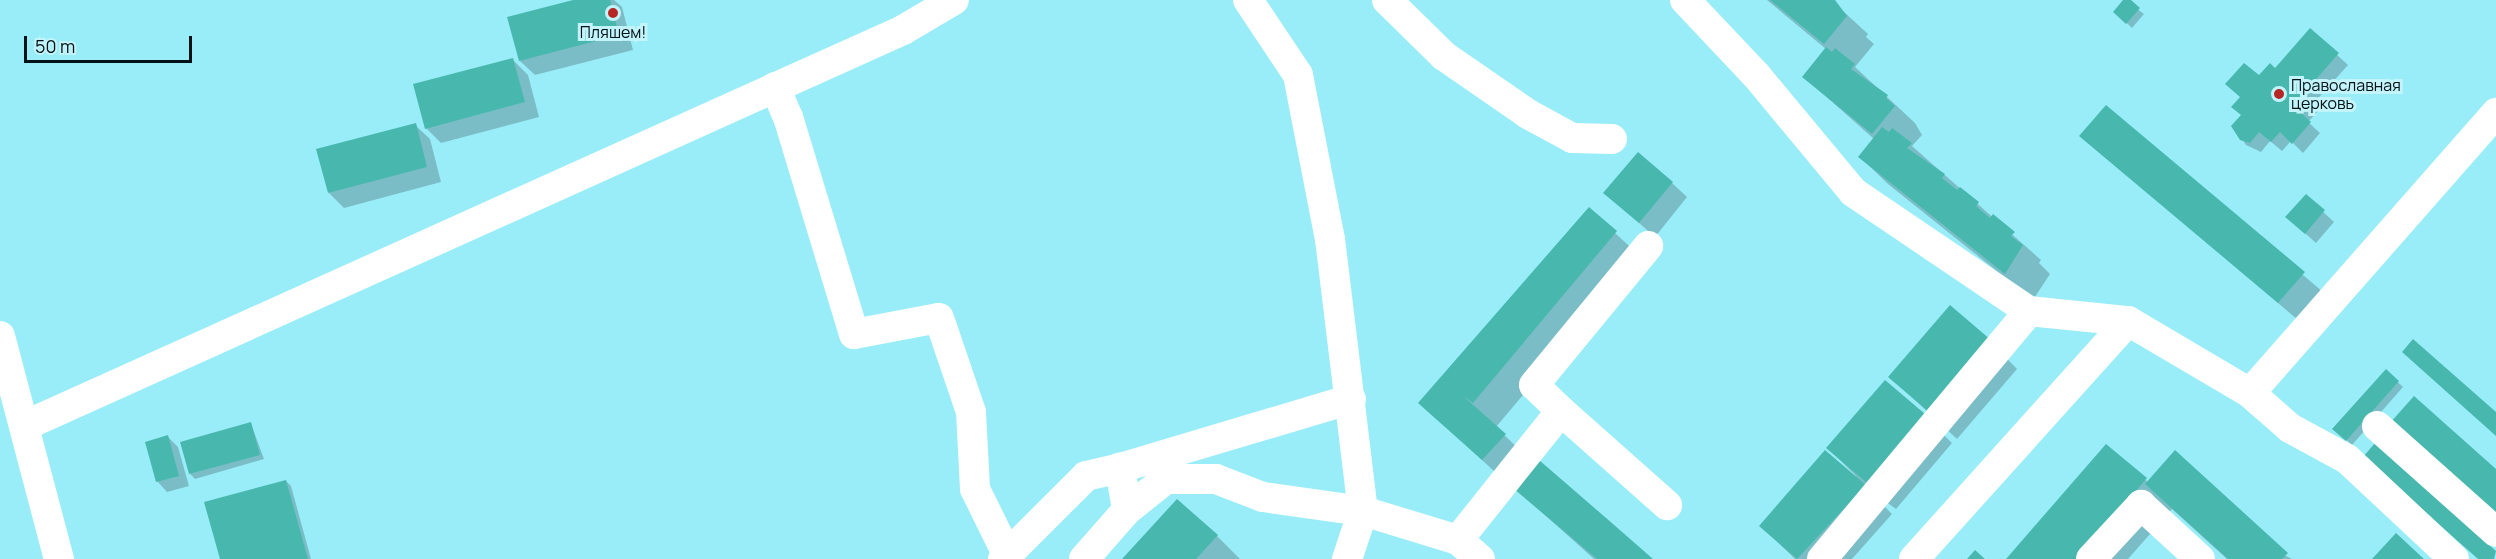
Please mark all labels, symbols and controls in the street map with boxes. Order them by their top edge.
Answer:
marker: Пляшем! [606,6,620,20]
place label: Пляшем! [580,22,646,42]
scale bar [27,24,195,62]
text: 50 m [35,34,75,58]
place label: Православная церковь [2291,75,2401,113]
marker: Православная церковь [2272,87,2286,101]

